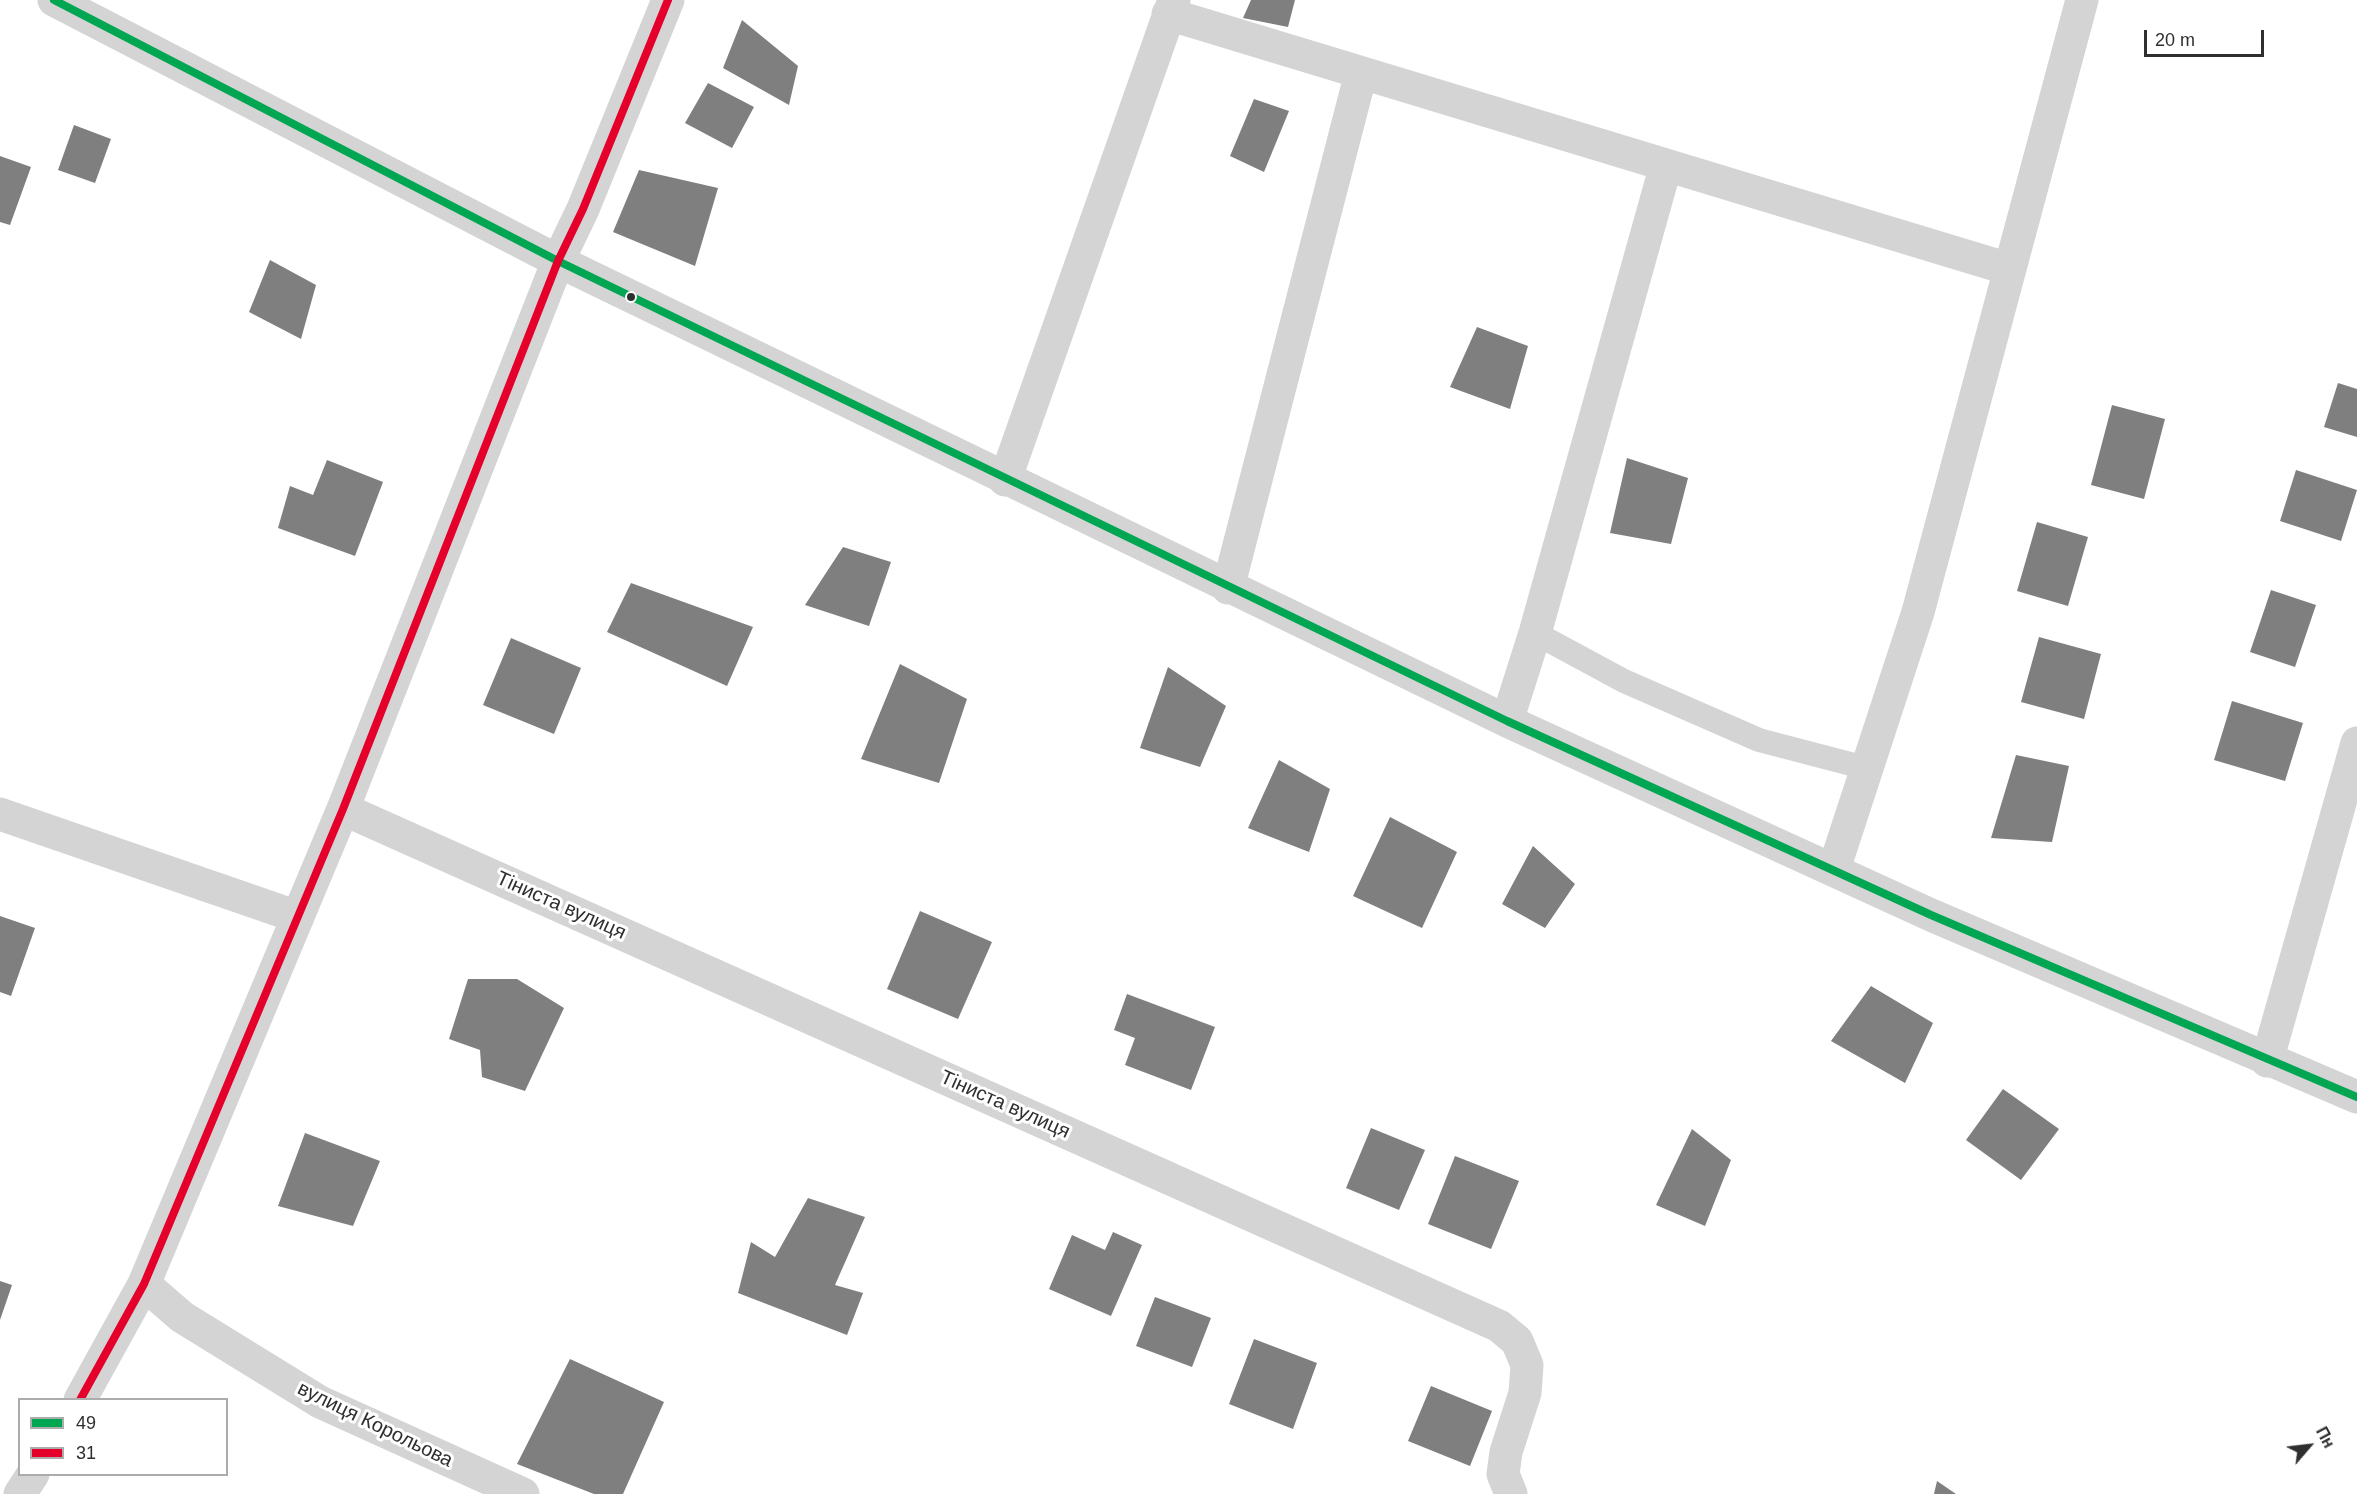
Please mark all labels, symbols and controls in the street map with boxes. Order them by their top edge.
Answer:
scale bar [2147,18,2267,56]
text: 20 m [2155,30,2195,50]
unlabelled marker [625,291,637,303]
street label: Тіниста вулиця [492,867,630,945]
street label: Тіниста вулиця [936,1066,1074,1144]
street label: вулиця Корольова [293,1377,457,1473]
legend [18,1398,228,1476]
text: 49 [76,1413,96,1433]
north arrow [2279,1416,2339,1476]
text: Пн [2313,1424,2338,1451]
text: 31 [76,1443,96,1463]

